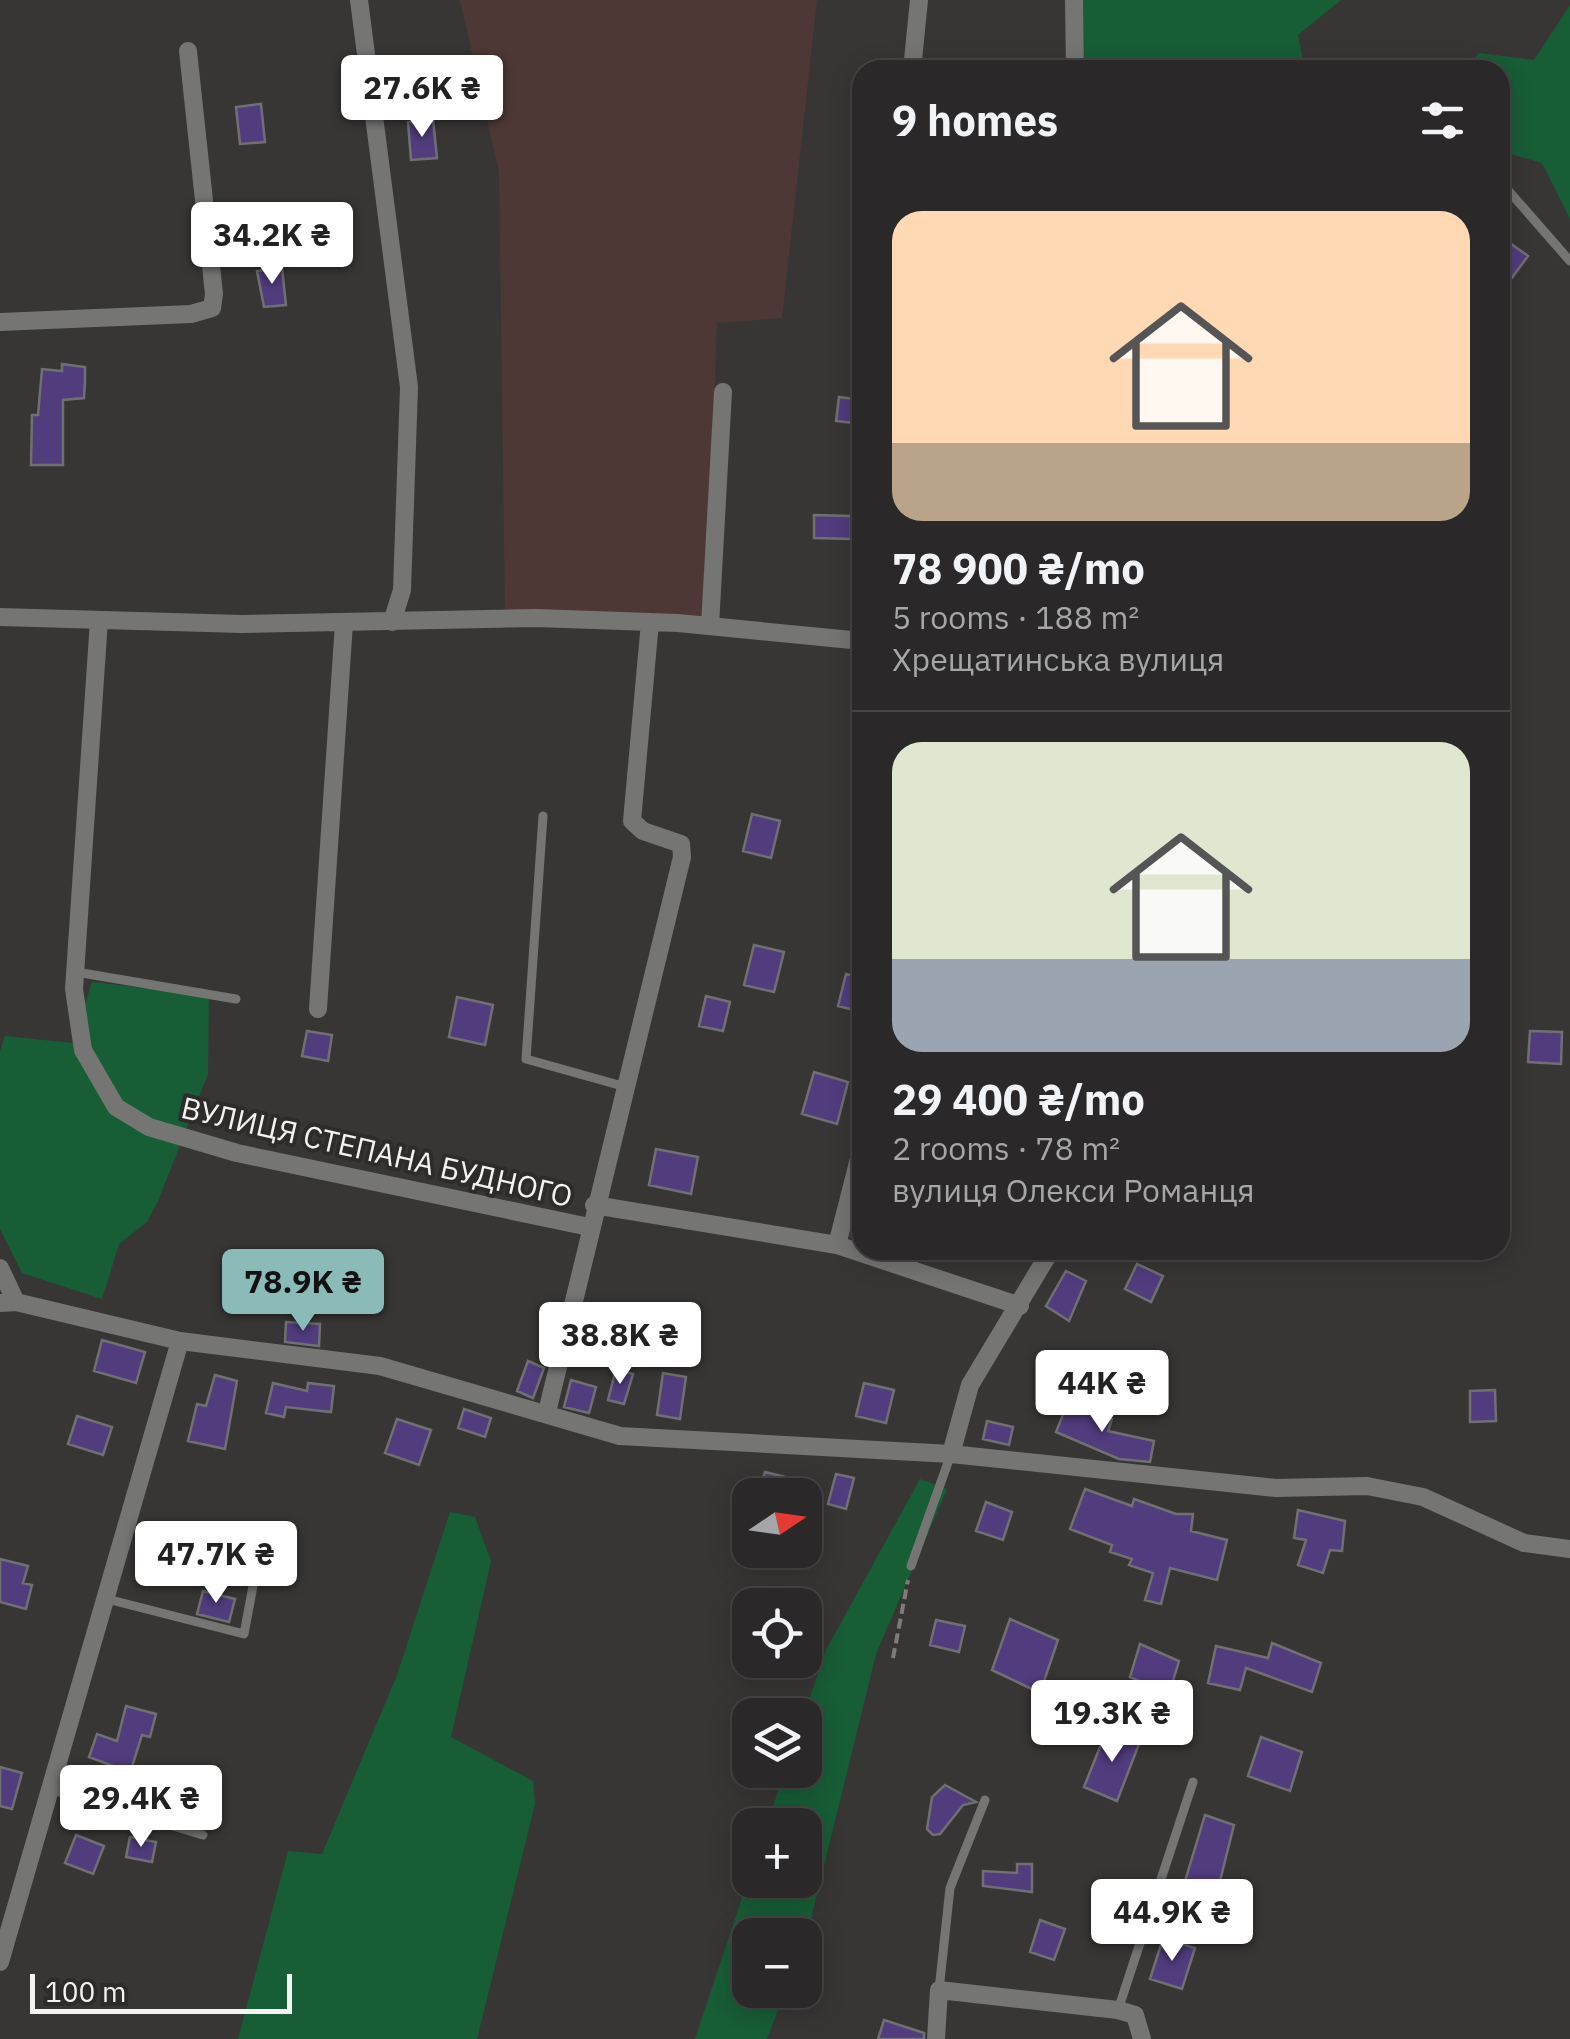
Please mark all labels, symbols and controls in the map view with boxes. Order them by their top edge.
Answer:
pin: 27.6K ₴ [330,55,514,140]
text: 27.6K ₴ [363,66,481,108]
text: 9 homes [892,93,1058,148]
icon: filters [1415,93,1470,148]
pin: 34.2K ₴ [180,202,364,287]
text: 34.2K ₴ [213,213,331,255]
icon: home [1091,276,1271,456]
text: 78 900 ₴/mo [892,541,1145,596]
text: 5 rooms · 188 m² [892,596,1139,638]
text: Хрещатинська вулиця [892,638,1224,680]
icon: home [1091,807,1271,987]
text: 29 400 ₴/mo [892,1072,1145,1127]
street label: ВУЛИЦЯ СТЕПАНА БУДНОГО [178,1087,576,1215]
text: 2 rooms · 78 m² [892,1127,1120,1169]
text: вулиця Олекси Романця [892,1169,1255,1211]
pin: 78.9K ₴ [211,1249,395,1334]
text: 78.9K ₴ [244,1260,362,1302]
pin: 38.8K ₴ [528,1302,712,1387]
text: 38.8K ₴ [561,1313,679,1355]
pin: 44K ₴ [1032,1350,1172,1435]
text: 44K ₴ [1058,1361,1146,1403]
north arrow [732,1478,822,1568]
map controls [732,1478,822,2008]
pin: 47.7K ₴ [124,1521,308,1606]
text: 47.7K ₴ [157,1532,275,1574]
button: locate [732,1588,822,1678]
pin: 19.3K ₴ [1020,1680,1204,1765]
text: 19.3K ₴ [1053,1691,1171,1733]
button: layers [732,1698,822,1788]
pin: 29.4K ₴ [49,1765,233,1850]
text: 29.4K ₴ [82,1776,200,1818]
button: + [732,1808,822,1898]
pin: 44.9K ₴ [1080,1879,1264,1964]
text: 44.9K ₴ [1113,1890,1231,1932]
button: − [732,1918,822,2008]
scale bar [30,1969,292,2014]
text: 100 m [45,1973,126,2010]

